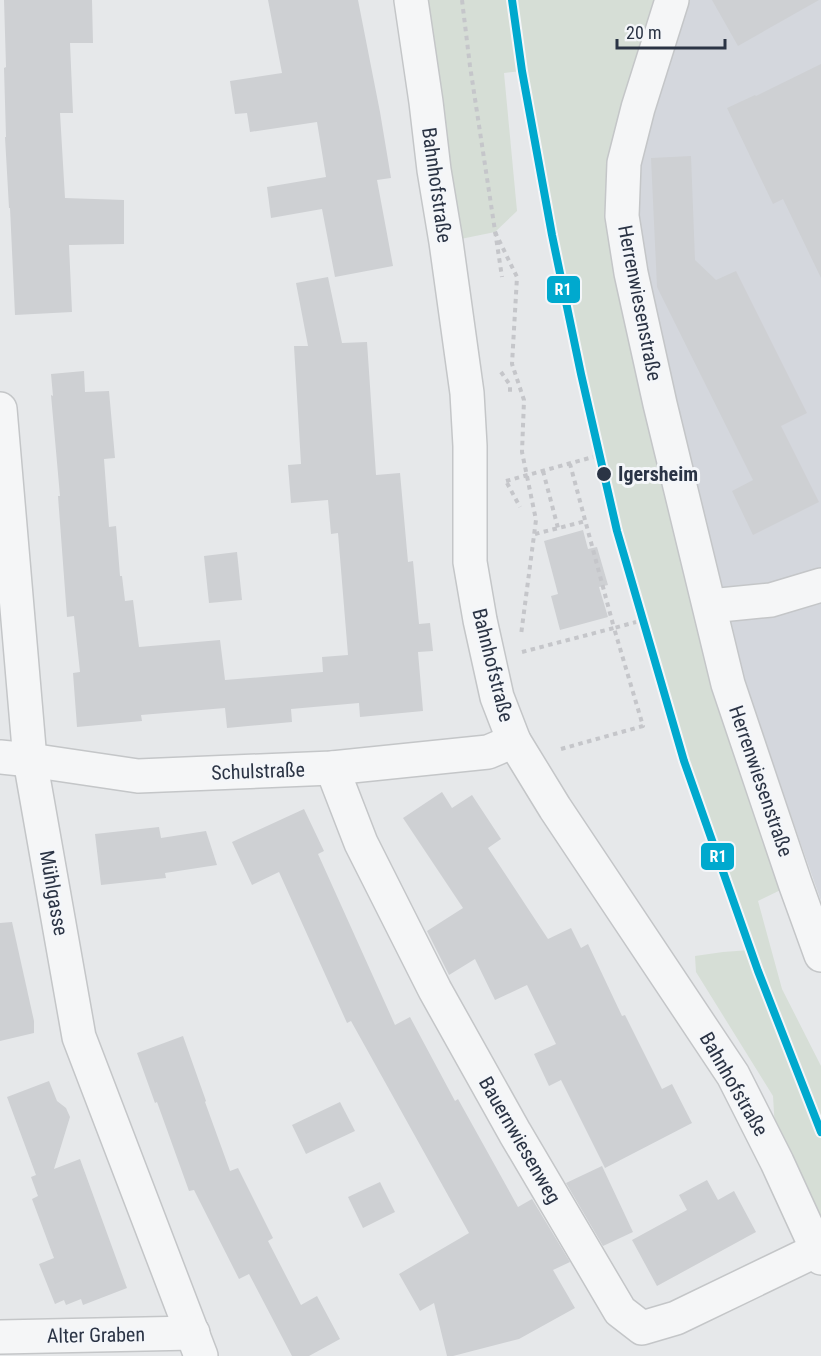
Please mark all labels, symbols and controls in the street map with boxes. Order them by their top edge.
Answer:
scale bar [617,12,725,50]
text: 20 m [626,22,661,43]
street label: Bahnhofstraße [417,126,457,244]
street label: Herrenwiesenstraße [613,223,667,383]
line badge: R1 [546,275,581,304]
text: R1 [555,280,571,299]
place label: Igersheim [618,462,698,486]
marker: Igersheim [595,465,613,483]
street label: Bahnhofstraße [467,606,519,724]
street label: Herrenwiesenstraße [724,702,798,860]
street label: Schulstraße [211,757,305,785]
line badge: R1 [700,842,735,871]
text: R1 [710,847,726,866]
street label: Mühlgasse [35,849,73,937]
street label: Bahnhofstraße [695,1028,773,1140]
street label: Bauernwiesenweg [474,1072,566,1208]
street label: Alter Graben [47,1322,145,1348]

